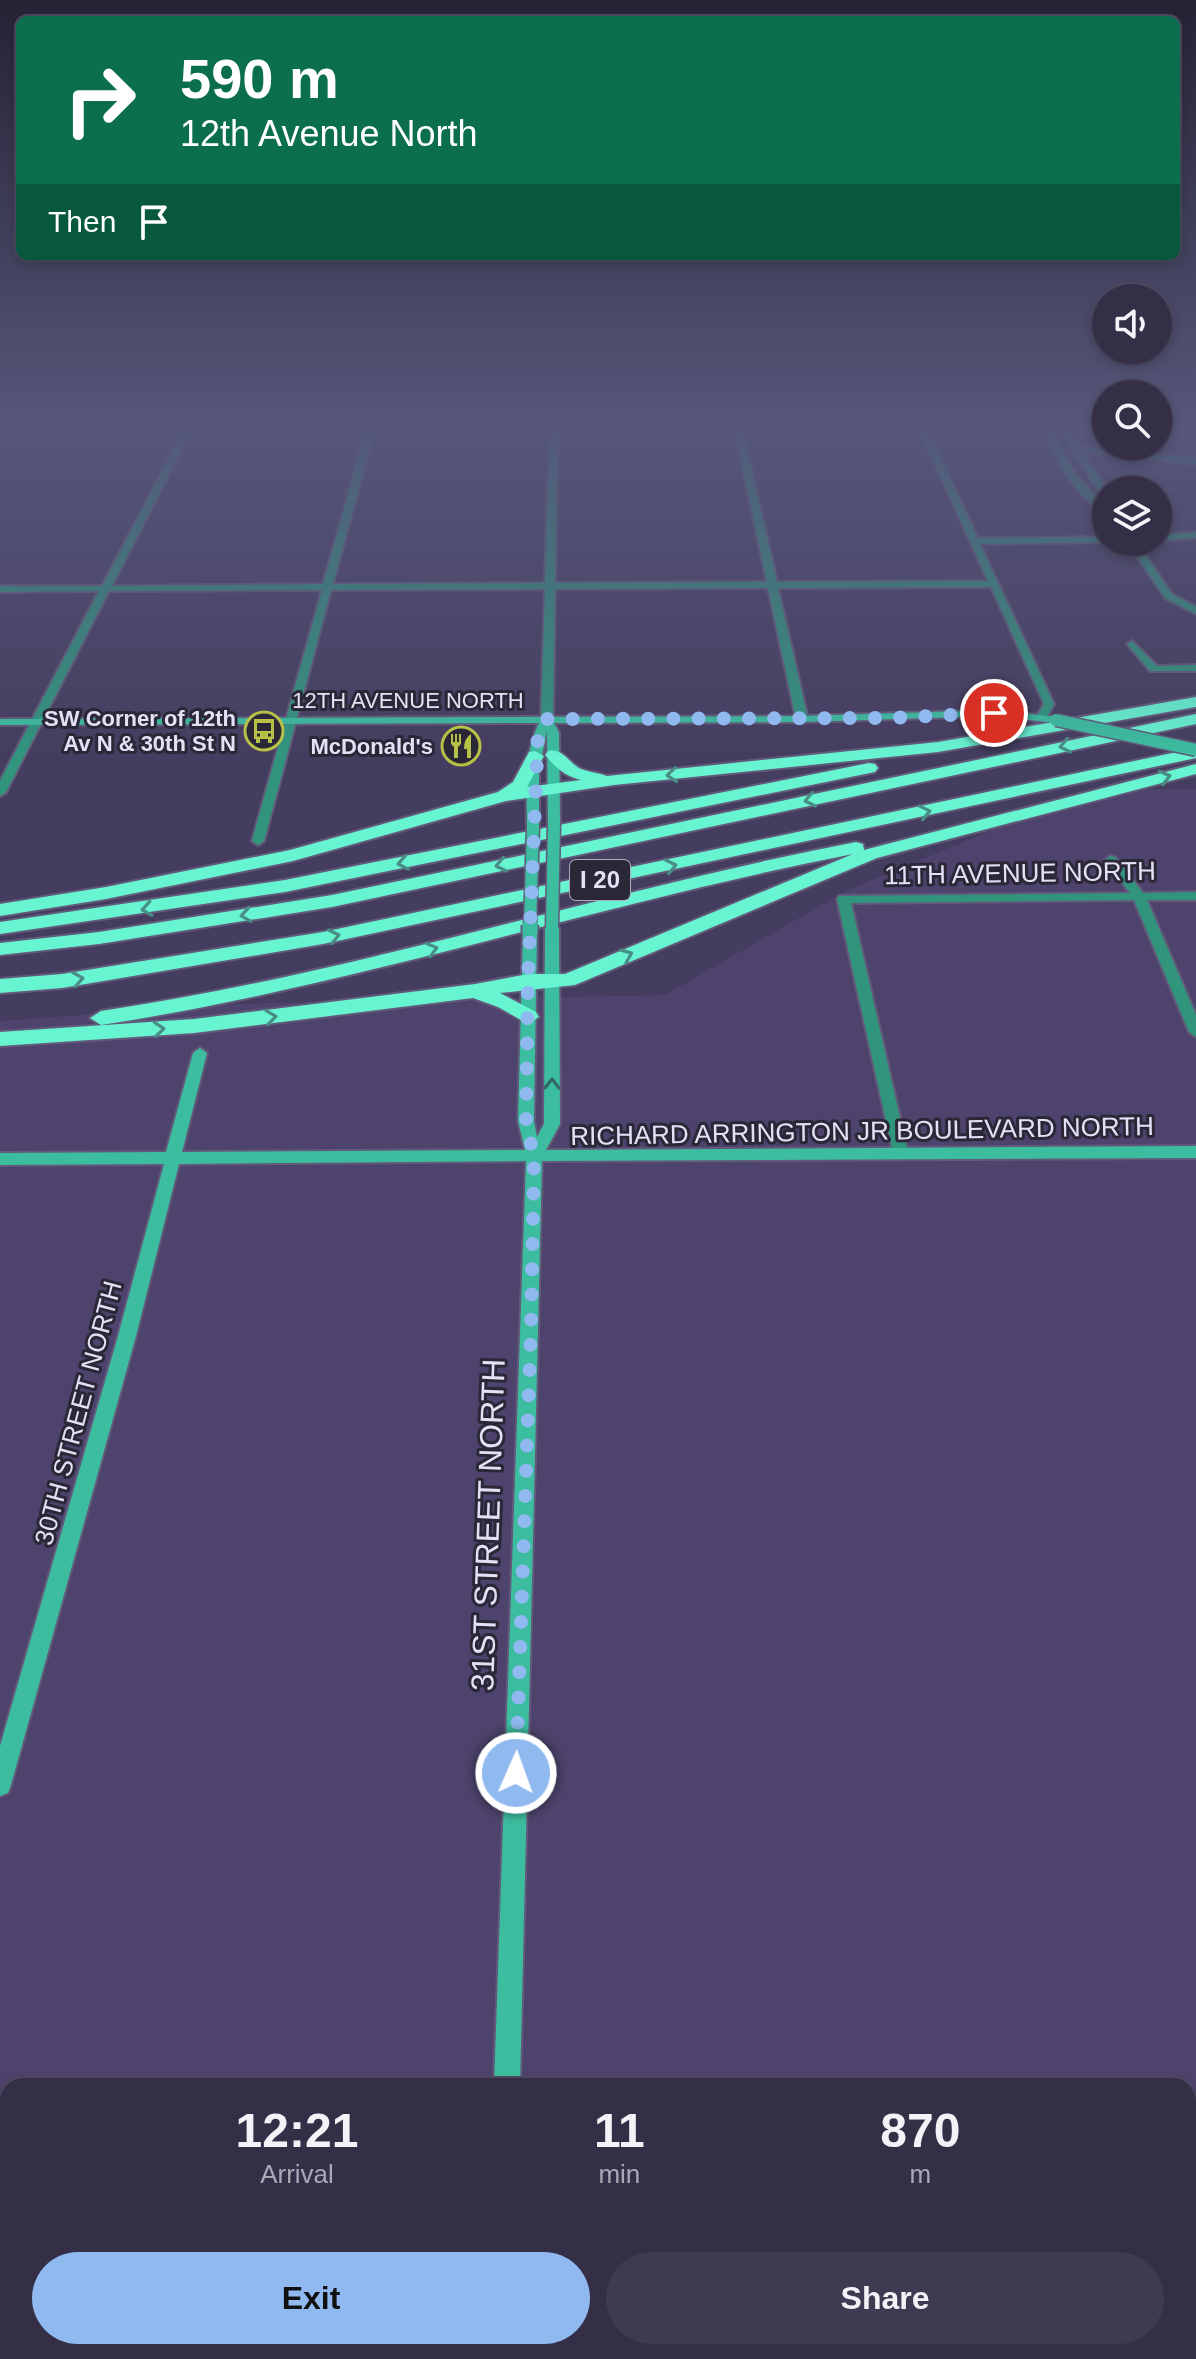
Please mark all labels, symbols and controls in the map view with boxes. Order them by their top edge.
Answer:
text: 590 m [180,47,339,110]
icon: right [48,48,152,152]
text: 12th Avenue North [180,113,478,154]
icon: arrive [132,200,176,244]
text: Then [48,205,116,238]
map controls [1092,284,1172,556]
button: sound [1092,284,1172,364]
button: search [1092,380,1172,460]
button: layers [1092,476,1172,556]
pin [960,679,1028,747]
street label: 12TH AVENUE NORTH [292,688,524,713]
icon: arrive [972,691,1016,735]
place label: SW Corner of 12th Av N & 30th St N [44,706,236,756]
bus stop icon: SW Corner of 12th Av N & 30th St N [243,710,285,752]
restaurant icon: McDonald's [440,725,482,767]
place label: McDonald's [310,734,433,759]
one-way arrow [1058,737,1072,754]
one-way arrow [665,766,678,783]
one-way arrow [1158,769,1172,786]
one-way arrow [804,791,818,808]
one-way arrow [918,804,931,821]
one-way arrow [396,854,410,871]
one-way arrow [495,856,509,873]
street label: 11TH AVENUE NORTH [884,856,1156,890]
one-way arrow [664,858,677,875]
road number: I 20 [570,860,630,900]
one-way arrow [140,899,154,916]
one-way arrow [239,905,253,922]
one-way arrow [327,928,340,945]
one-way arrow [425,942,439,958]
one-way arrow [619,948,633,964]
one-way arrow [71,971,84,988]
one-way arrow [265,1008,278,1025]
one-way arrow [153,1021,166,1038]
one-way arrow [543,1077,561,1090]
street label: RICHARD ARRINGTON JR BOULEVARD NORTH [570,1111,1154,1151]
street label: 30TH STREET NORTH [28,1278,128,1548]
street label: 31ST STREET NORTH [464,1358,512,1692]
position arrow [474,1731,558,1815]
text: 12:21 [236,2104,358,2157]
text: 11 [594,2104,645,2157]
text: 870 [880,2104,960,2157]
text: Arrival [260,2159,334,2189]
text: min [598,2159,640,2189]
text: m [910,2159,931,2189]
button: Exit [32,2252,590,2344]
button: Share [606,2252,1164,2344]

